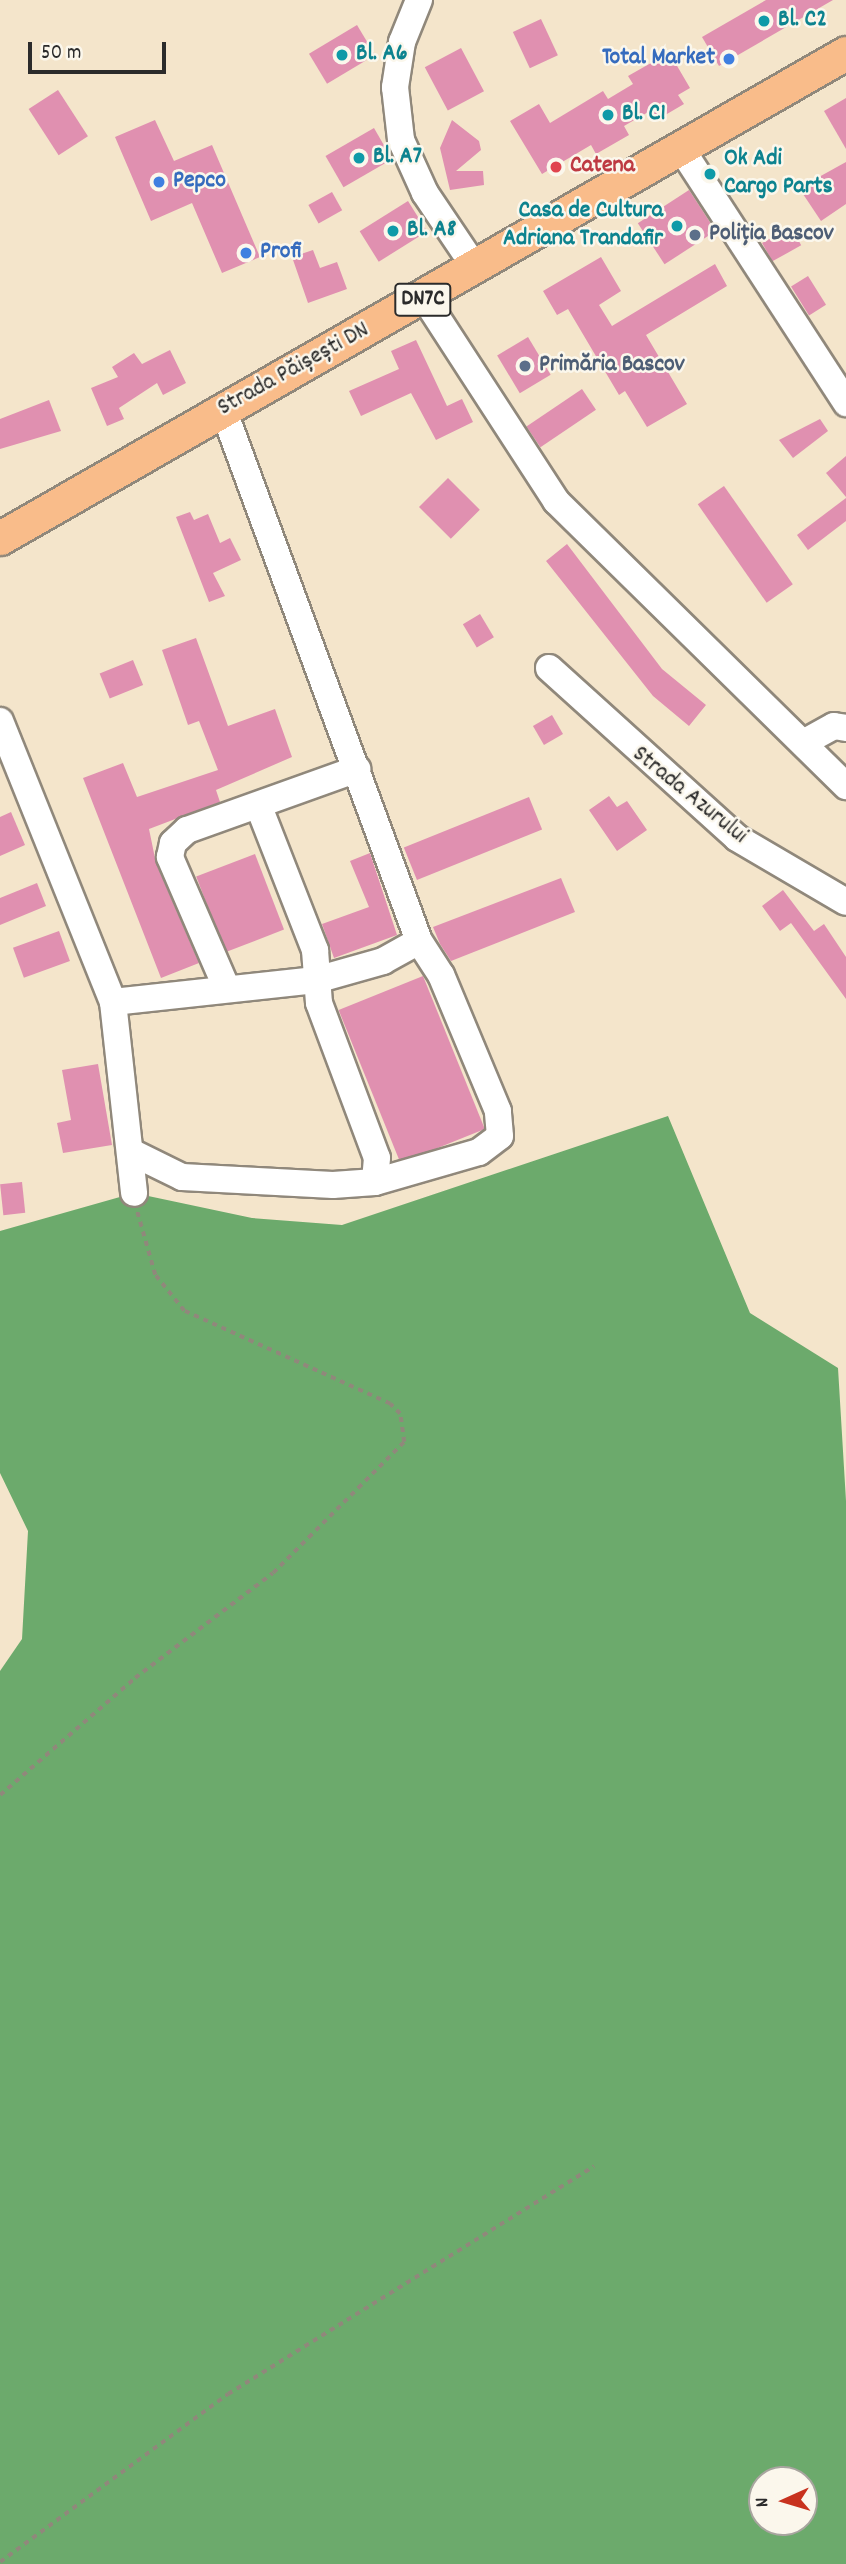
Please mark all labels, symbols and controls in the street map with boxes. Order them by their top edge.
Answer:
place label: Bl. C2 [778,7,827,35]
marker: Bl. C2 [756,13,772,29]
scale bar [32,28,170,72]
text: 50 m [41,39,81,69]
place label: Bl. A6 [356,41,407,69]
place label: Total Market [602,45,715,73]
marker: Bl. A6 [334,47,350,63]
marker: Total Market [721,51,737,67]
place label: Bl. C1 [622,101,666,129]
marker: Bl. C1 [600,107,616,123]
place label: Bl. A7 [373,144,422,172]
place label: Ok Adi Cargo Parts [724,146,833,202]
marker: Bl. A7 [351,150,367,166]
place label: Catena [570,153,635,181]
marker: Catena [548,159,564,175]
marker: Ok Adi Cargo Parts [702,166,718,182]
place label: Pepco [173,168,226,196]
marker: Pepco [151,174,167,190]
place label: Casa de Cultura Adriana Trandafir [503,198,663,254]
place label: Bl. A8 [407,217,456,245]
marker: Casa de Cultura Adriana Trandafir [669,218,685,234]
place label: Poliția Bascov [709,221,834,249]
marker: Bl. A8 [385,223,401,239]
marker: Poliția Bascov [687,227,703,243]
place label: Profi [260,239,302,267]
marker: Profi [238,245,254,261]
road number: DN7C [393,280,453,320]
street label: Strada Păișești DN [213,317,375,423]
place label: Primăria Bascov [539,352,685,380]
marker: Primăria Bascov [517,358,533,374]
street label: Strada Azurului [626,741,752,851]
north arrow [748,2466,818,2536]
text: N [750,2497,777,2508]

